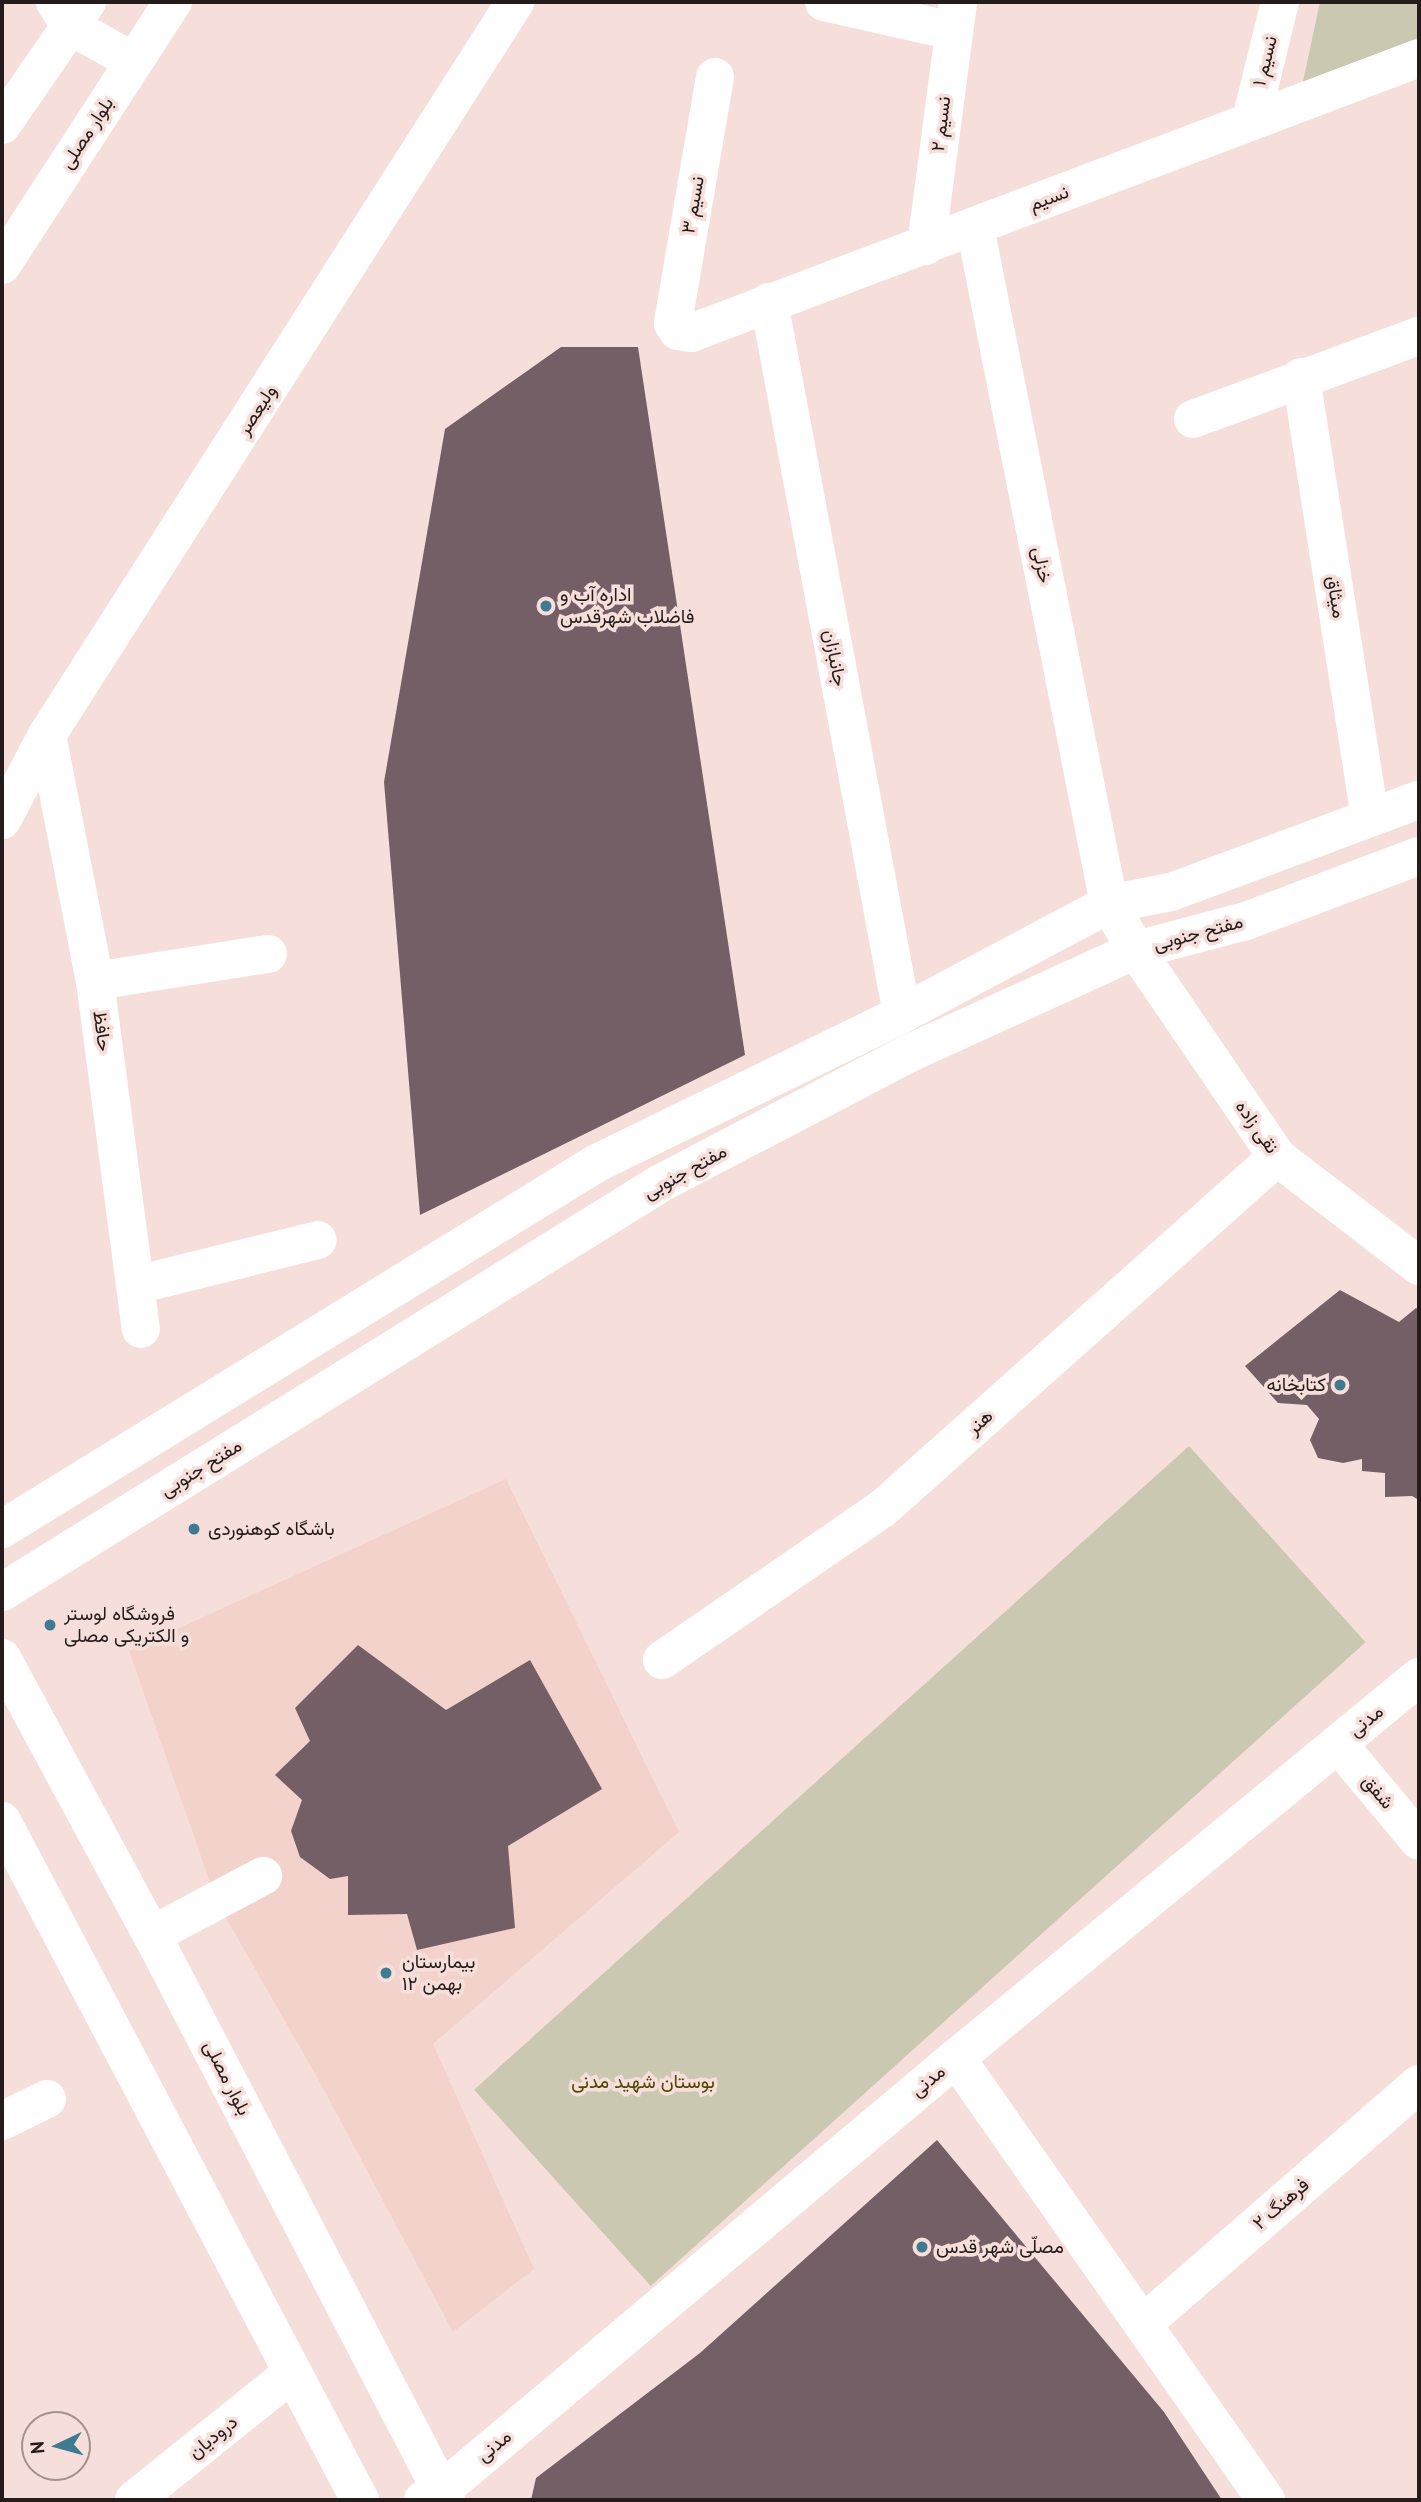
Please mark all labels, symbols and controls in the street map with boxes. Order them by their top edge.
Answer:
street label: نسیم ۱ [1248,34,1282,88]
street label: بلوار مصلی [55,93,119,173]
street label: نسیم ۲ [926,95,956,153]
street label: نسیم ۳ [677,174,709,236]
street label: نسیم [1026,180,1072,216]
street label: ولیعصر [232,381,282,439]
street label: خزلی [1027,545,1057,585]
street label: میثاق [1321,574,1351,620]
place label: اداره آب و فاضلاب شهرقدس [560,584,694,628]
marker: اداره آب و فاضلاب شهرقدس [538,598,554,614]
street label: جانبازان [818,628,852,688]
street label: مفتح جنوبی [1151,910,1245,956]
street label: حافظ [88,1009,116,1053]
street label: نقی زاده [1231,1096,1283,1158]
street label: مفتح جنوبی [639,1140,731,1204]
place label: کتابخانه [1267,1374,1326,1396]
marker: کتابخانه [1332,1377,1348,1393]
street label: هنر [962,1405,998,1439]
street label: مفتح جنوبی [156,1434,246,1502]
place label: باشگاه کوهنوردی [208,1518,335,1540]
marker: باشگاه کوهنوردی [186,1521,202,1537]
place label: فروشگاه لوستر و الکتریکی مصلی [64,1603,189,1647]
marker: فروشگاه لوستر و الکتریکی مصلی [42,1617,58,1633]
street label: مدنی [1344,1700,1388,1742]
street label: شفق [1357,1770,1399,1814]
place label: بیمارستان ۱۲ بهمن [402,1951,475,1995]
marker: بیمارستان ۱۲ بهمن [376,1963,396,1983]
street label: بلوار مصلی [198,2037,256,2119]
street label: مدنی [906,2060,950,2102]
park label: بوستان شهید مدنی [571,2071,715,2093]
street label: فرهنگ ۲ [1248,2173,1314,2235]
place label: مصلّی شهر قدس [936,2236,1064,2258]
marker: مصلّی شهر قدس [914,2239,930,2255]
street label: درودیان [184,2410,242,2464]
north arrow [21,2411,91,2481]
street label: مدنی [472,2425,516,2467]
text: N [25,2440,50,2455]

